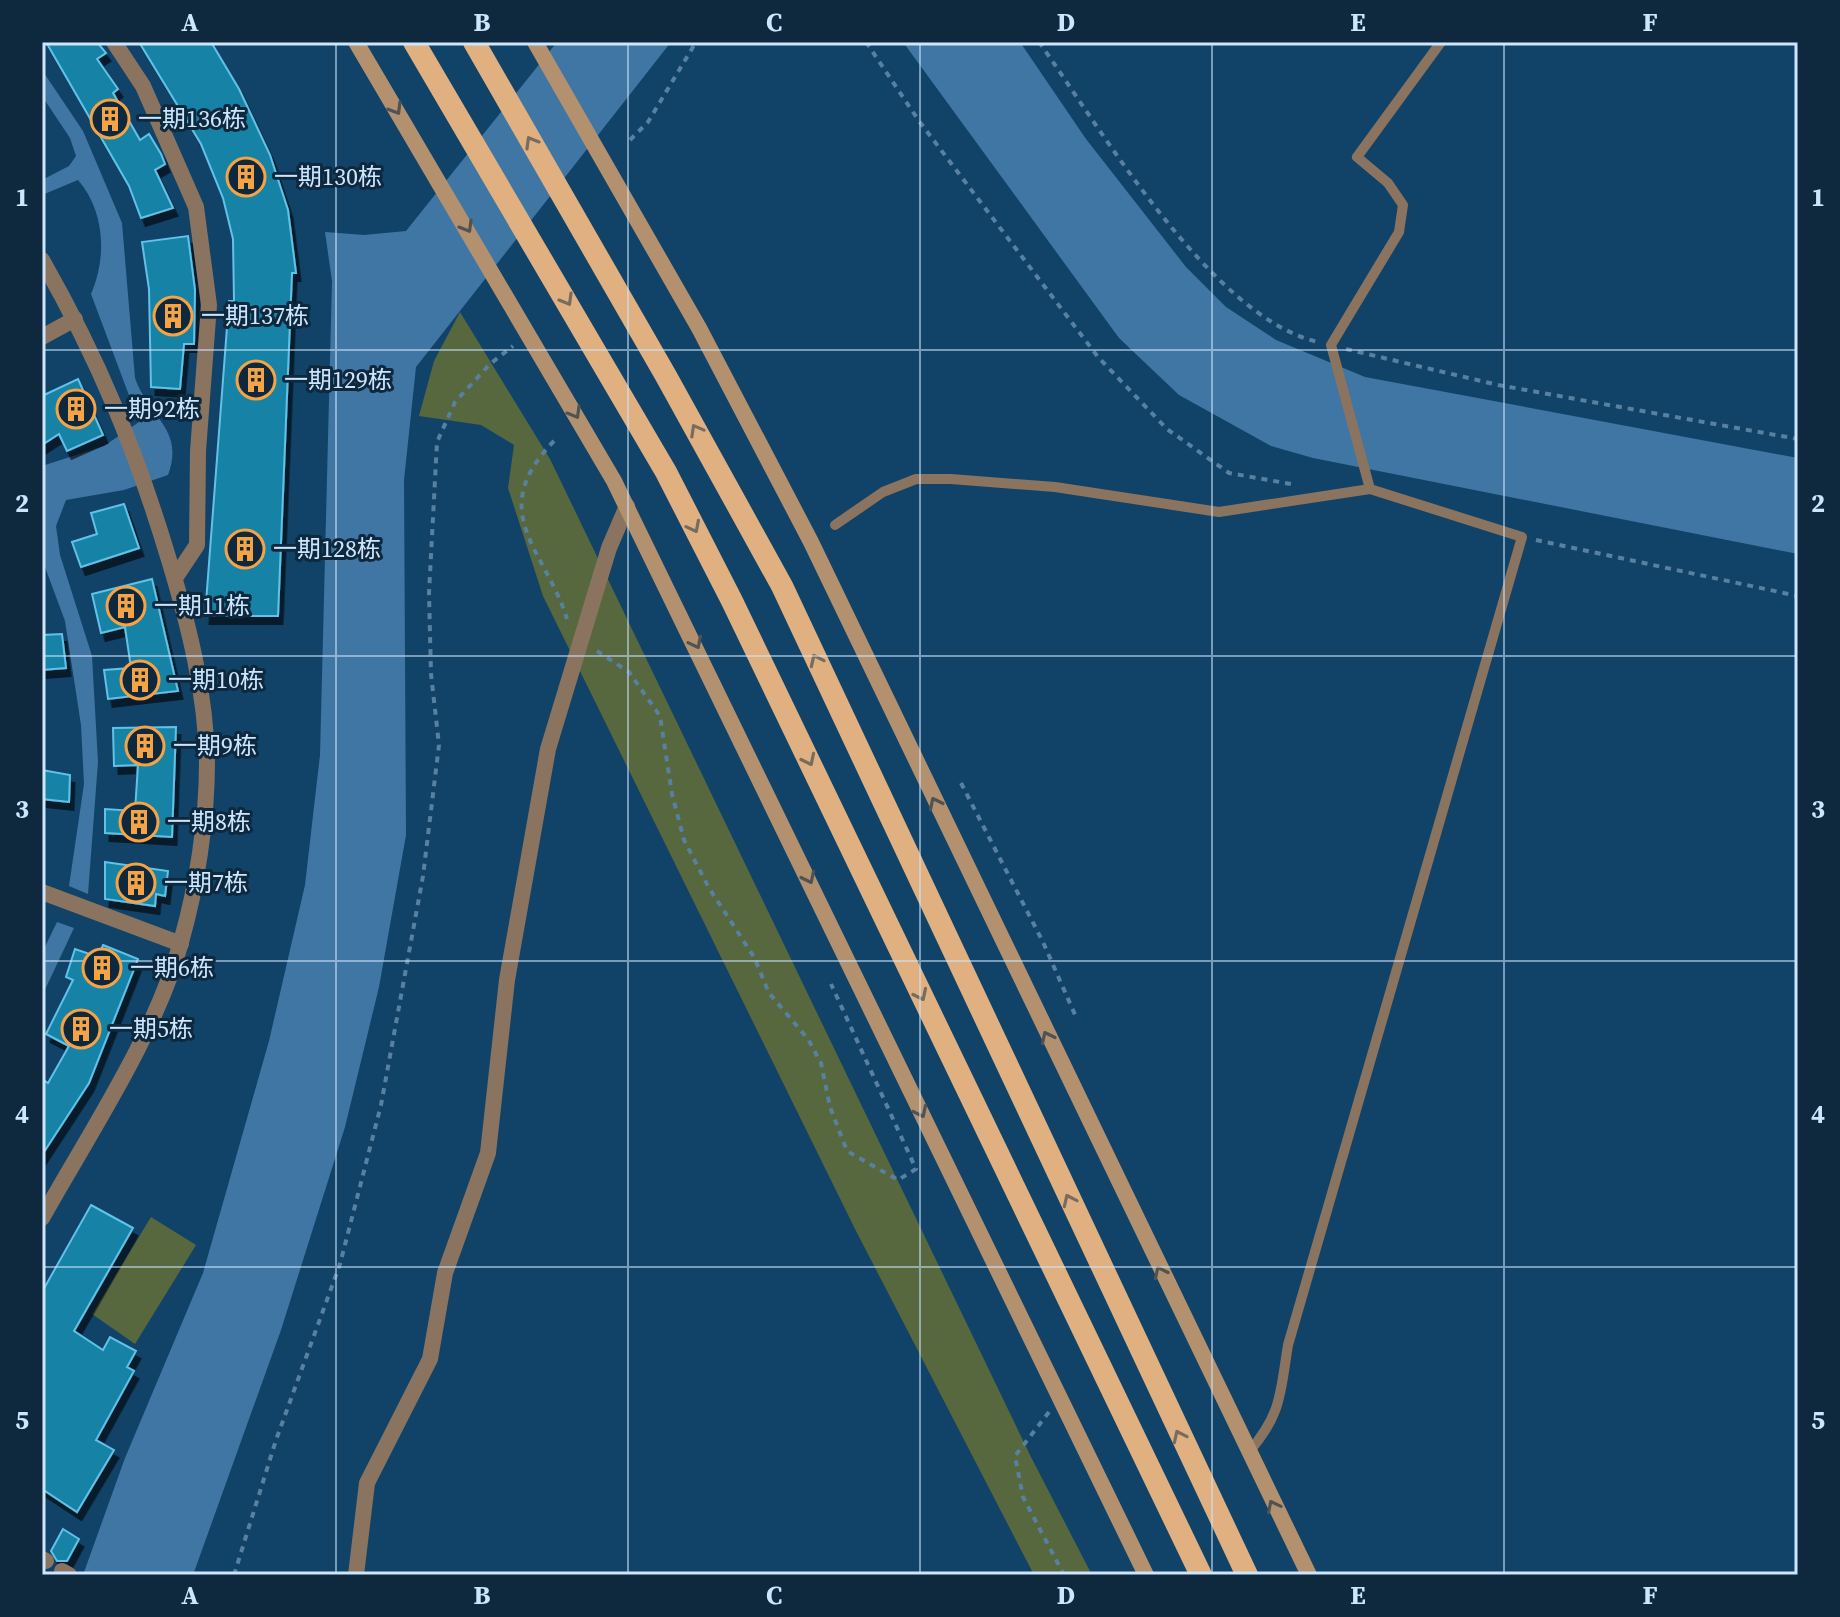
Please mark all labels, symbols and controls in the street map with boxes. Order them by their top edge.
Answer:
text: A [181,4,199,40]
text: B [474,4,491,40]
text: C [766,4,782,40]
text: D [1057,4,1075,40]
text: E [1350,4,1366,40]
text: F [1642,4,1658,40]
building icon: 一期136栋 [89,98,131,140]
one-way arrow [387,100,402,115]
place label: 一期136栋 [138,102,246,135]
one-way arrow [525,136,541,150]
building icon: 一期130栋 [225,156,267,198]
place label: 一期130栋 [274,160,382,193]
text: 1 [15,179,29,215]
text: 1 [1811,179,1825,215]
one-way arrow [457,218,473,232]
one-way arrow [557,291,573,306]
building icon: 一期137栋 [152,295,194,337]
place label: 一期137栋 [201,299,309,332]
building icon: 一期129栋 [235,359,277,401]
place label: 一期129栋 [284,363,392,396]
building icon: 一期92栋 [55,388,97,430]
place label: 一期92栋 [104,392,200,425]
one-way arrow [565,405,581,419]
one-way arrow [690,424,706,439]
text: 2 [15,485,29,521]
text: 2 [1811,485,1825,521]
one-way arrow [684,519,700,533]
building icon: 一期128栋 [224,528,266,570]
place label: 一期128栋 [273,532,381,565]
building icon: 一期11栋 [105,585,147,627]
place label: 一期11栋 [154,589,250,622]
one-way arrow [686,635,702,650]
one-way arrow [810,654,826,669]
building icon: 一期10栋 [119,659,161,701]
place label: 一期10栋 [168,663,264,696]
building icon: 一期9栋 [124,725,166,767]
place label: 一期9栋 [173,729,257,762]
one-way arrow [799,752,815,767]
text: 3 [15,791,29,827]
text: 3 [1811,791,1825,827]
one-way arrow [929,797,945,811]
building icon: 一期8栋 [118,801,160,843]
place label: 一期8栋 [167,805,251,838]
building icon: 一期7栋 [115,862,157,904]
place label: 一期7栋 [164,866,248,899]
one-way arrow [799,869,815,884]
building icon: 一期6栋 [81,947,123,989]
place label: 一期6栋 [130,951,214,984]
one-way arrow [911,986,927,1001]
building icon: 一期5栋 [60,1008,102,1050]
place label: 一期5栋 [109,1012,193,1045]
one-way arrow [1041,1031,1057,1046]
text: 4 [15,1096,29,1132]
text: 4 [1811,1096,1825,1132]
one-way arrow [911,1104,927,1118]
one-way arrow [1063,1194,1079,1209]
one-way arrow [1154,1265,1170,1280]
text: 5 [15,1402,29,1438]
text: 5 [1811,1402,1825,1438]
one-way arrow [1173,1429,1189,1444]
one-way arrow [1268,1499,1283,1514]
text: A [181,1577,199,1613]
text: B [474,1577,491,1613]
text: C [766,1577,782,1613]
text: D [1057,1577,1075,1613]
text: E [1350,1577,1366,1613]
text: F [1642,1577,1658,1613]

